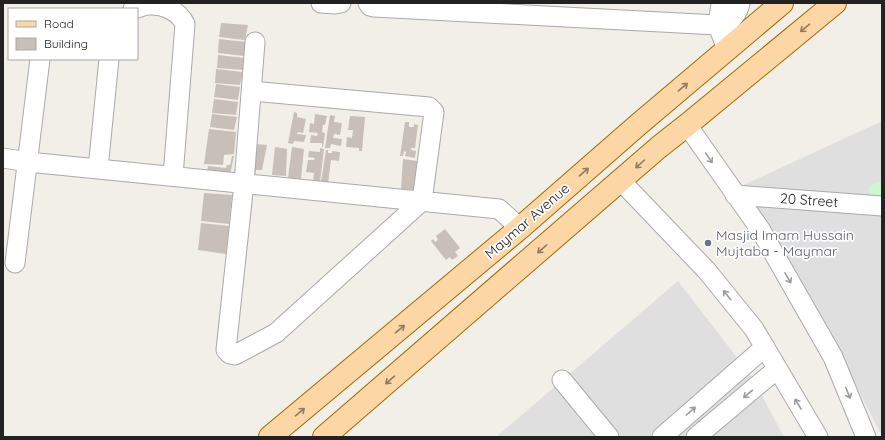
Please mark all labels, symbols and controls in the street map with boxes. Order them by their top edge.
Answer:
legend [8,8,138,60]
text: Road [44,16,74,31]
one-way arrow [800,24,811,32]
text: Building [44,36,88,51]
one-way arrow [677,83,687,92]
one-way arrow [705,152,713,163]
one-way arrow [635,159,645,169]
one-way arrow [579,167,589,176]
street label: Maymar Avenue [481,179,573,263]
street label: 20 Street [779,189,839,211]
place label: Masjid Imam Hussain Mujtaba - Maymar [716,226,854,260]
marker: Masjid Imam Hussain Mujtaba - Maymar [703,238,713,248]
one-way arrow [536,245,547,254]
one-way arrow [785,272,793,284]
one-way arrow [723,290,731,301]
one-way arrow [394,324,405,333]
one-way arrow [385,375,396,384]
one-way arrow [844,387,852,399]
one-way arrow [742,389,753,398]
one-way arrow [794,399,802,410]
one-way arrow [295,407,305,416]
one-way arrow [686,407,697,416]

